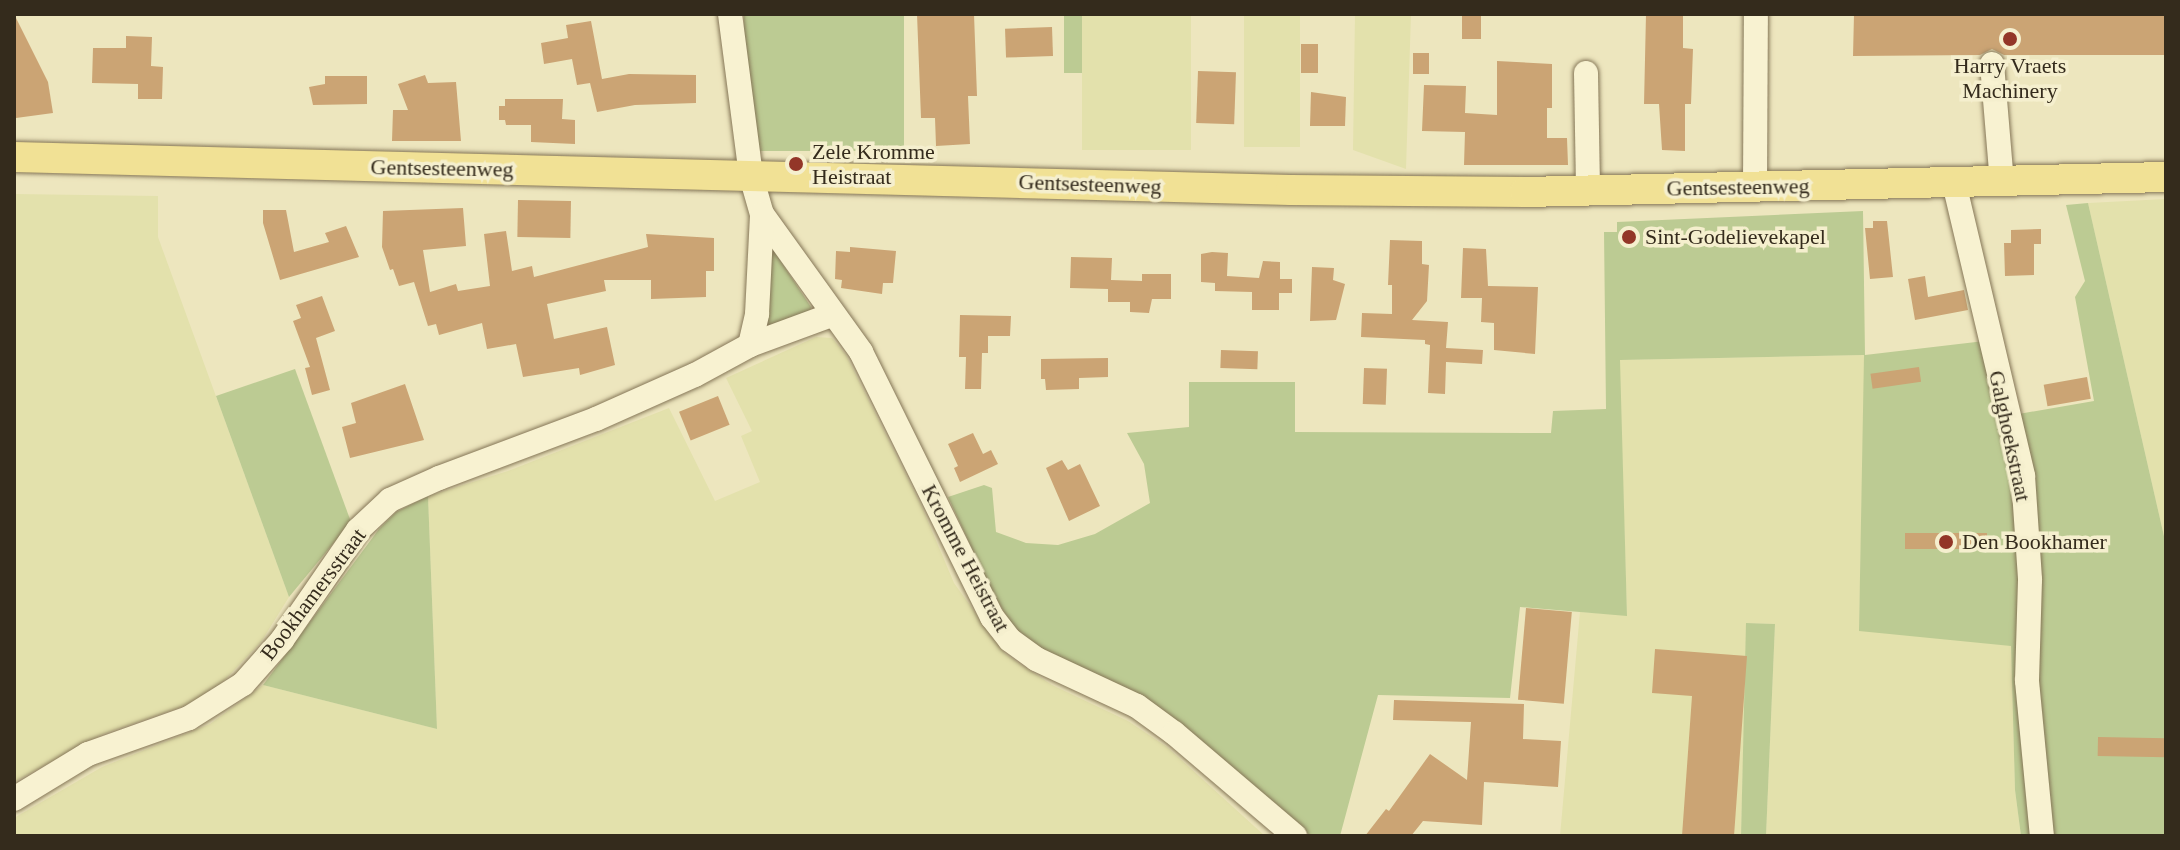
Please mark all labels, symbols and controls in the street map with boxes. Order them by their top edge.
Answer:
marker: Harry Vraets Machinery [2001,30,2019,48]
place label: Harry Vraets Machinery [1954,52,2066,104]
place label: Zele Kromme Heistraat [812,138,935,190]
street label: Gentsesteenweg [370,154,514,182]
marker: Zele Kromme Heistraat [787,155,805,173]
street label: Gentsesteenweg [1018,168,1162,200]
street label: Gentsesteenweg [1666,173,1810,201]
place label: Sint-Godelievekapel [1645,224,1826,250]
marker: Sint-Godelievekapel [1620,228,1638,246]
street label: Galghoekstraat [1983,368,2037,504]
street label: Kromme Heistraat [916,480,1016,636]
street label: Bookhamersstraat [255,523,371,665]
place label: Den Bookhamer [1962,529,2107,555]
marker: Den Bookhamer [1937,533,1955,551]

